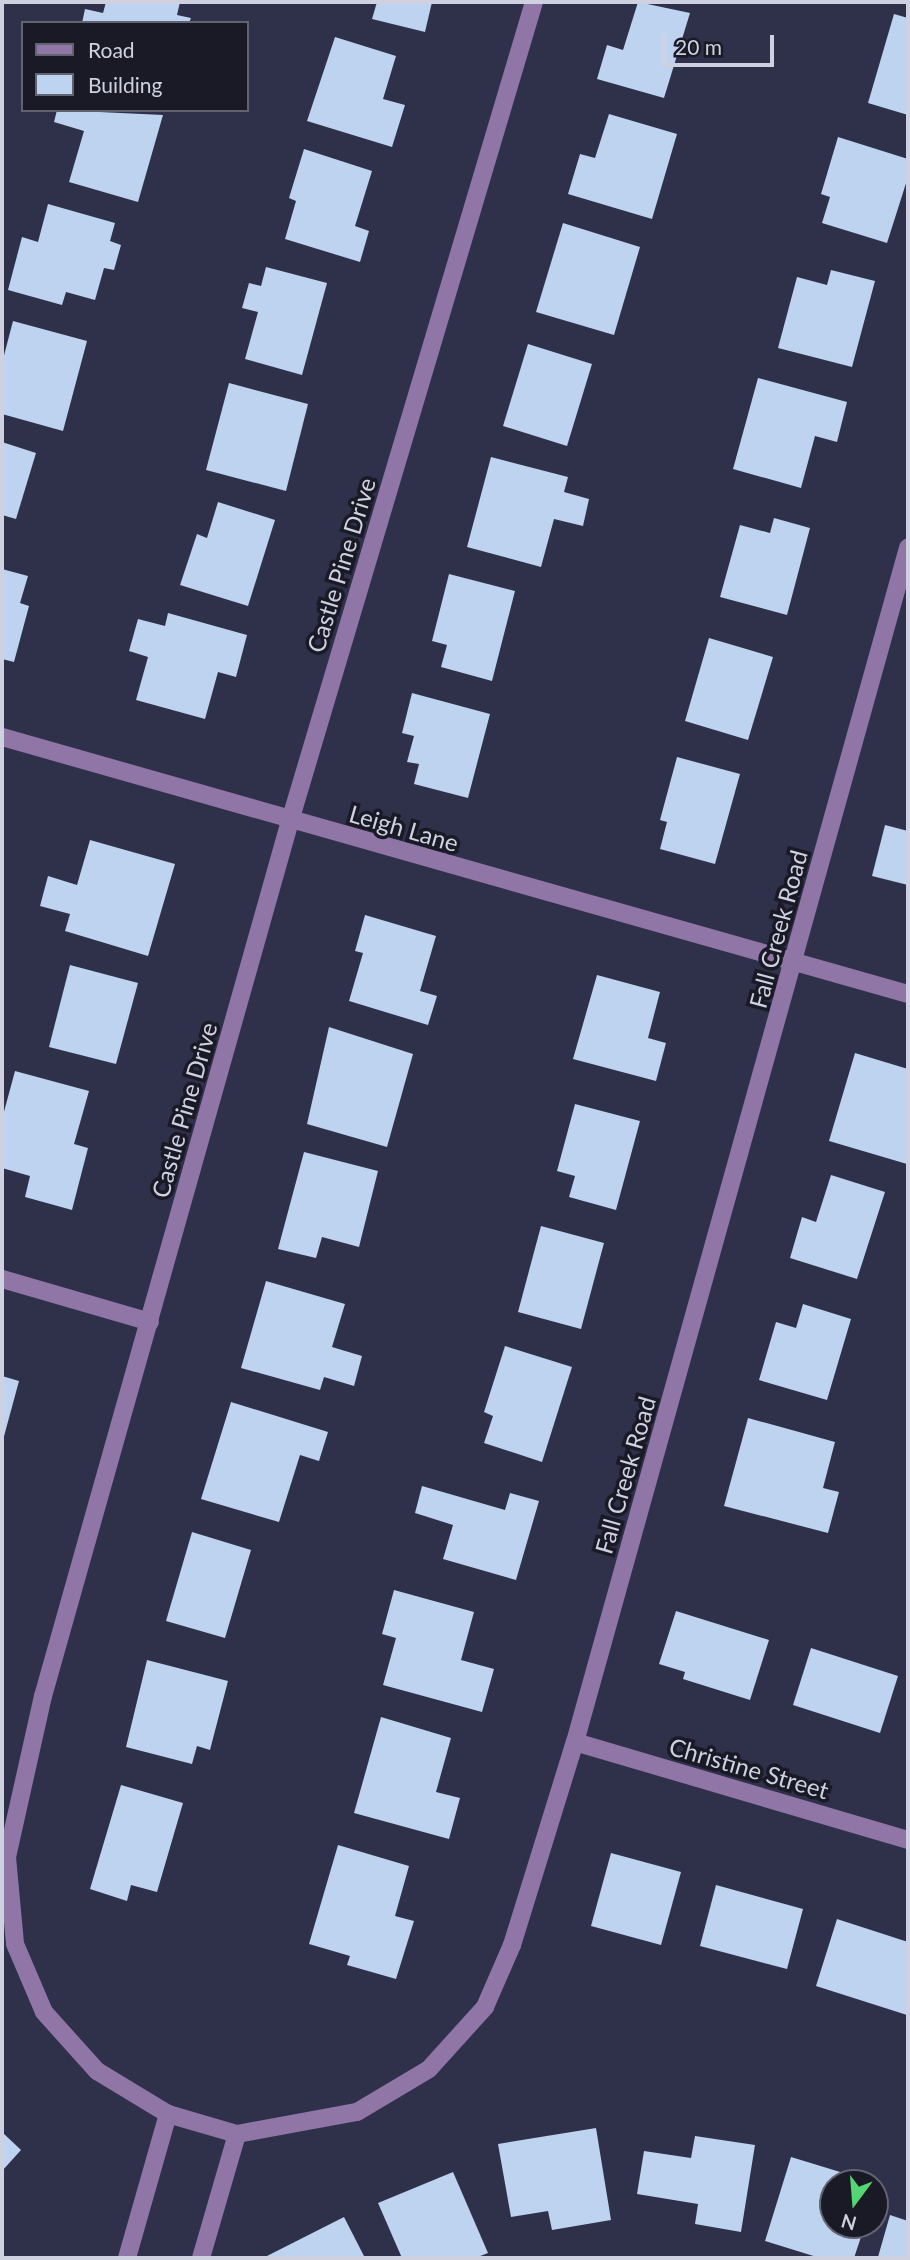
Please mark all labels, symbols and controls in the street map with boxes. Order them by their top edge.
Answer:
legend [21,21,248,112]
scale bar [665,21,777,65]
text: 20 m [675,34,722,59]
text: Road [88,37,135,62]
text: Building [88,72,163,97]
street label: Castle Pine Drive [301,474,381,656]
street label: Leigh Lane [346,799,462,857]
street label: Fall Creek Road [743,847,813,1011]
street label: Castle Pine Drive [145,1019,223,1201]
street label: Fall Creek Road [589,1393,661,1557]
street label: Christine Street [666,1731,832,1805]
north arrow [819,2169,889,2239]
text: N [838,2210,859,2236]

